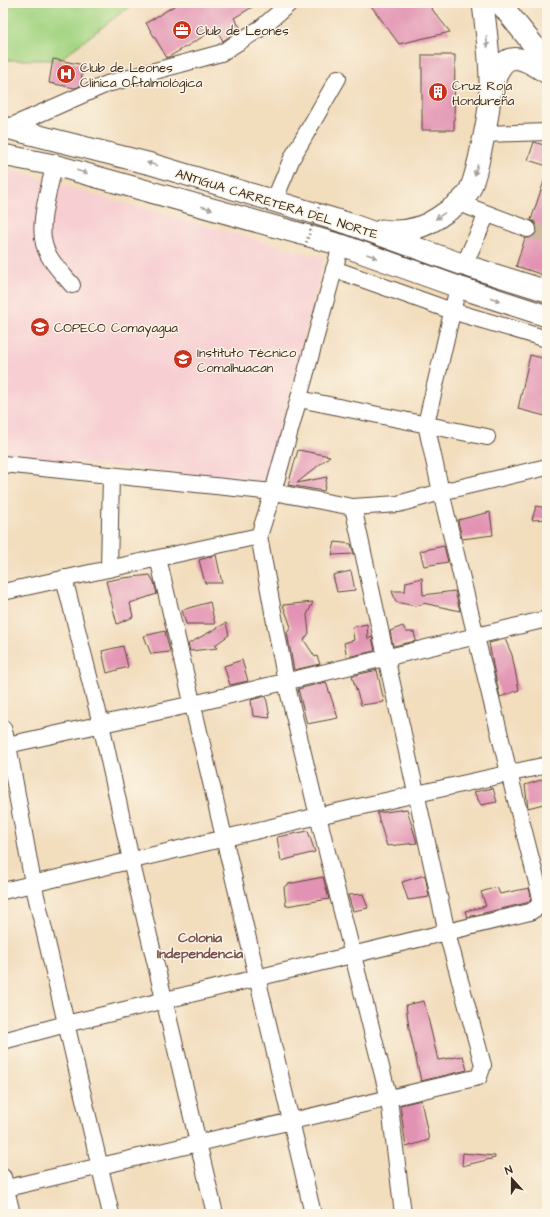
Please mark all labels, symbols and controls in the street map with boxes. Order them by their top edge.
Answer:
office icon: Club de Leones [171,19,193,41]
place label: Club de Leones [196,22,289,40]
one-way arrow [484,36,490,48]
place label: Club de Leones Clínica Oftalmológica [80,59,203,93]
hospital icon: Club de Leones Clínica Oftalmológica [55,63,77,85]
place label: Cruz Roja Hondureña [452,77,515,110]
building icon: Cruz Roja Hondureña [427,81,449,103]
one-way arrow [145,161,157,167]
one-way arrow [472,164,478,176]
street label: ANTIGUA CARRETERA DEL NORTE [173,165,381,243]
one-way arrow [76,169,88,175]
one-way arrow [201,205,213,211]
one-way arrow [434,213,446,220]
one-way arrow [366,254,378,260]
one-way arrow [489,296,501,302]
school or university icon: COPECO Comayagua [29,316,51,338]
place label: COPECO Comayagua [54,319,178,338]
place label: Instituto Técnico Comalhuacan [197,344,297,377]
school or university icon: Instituto Técnico Comalhuacan [172,348,194,370]
district label: Colonia Independencia [157,928,244,964]
north arrow [492,1159,532,1199]
text: N [503,1162,515,1178]

